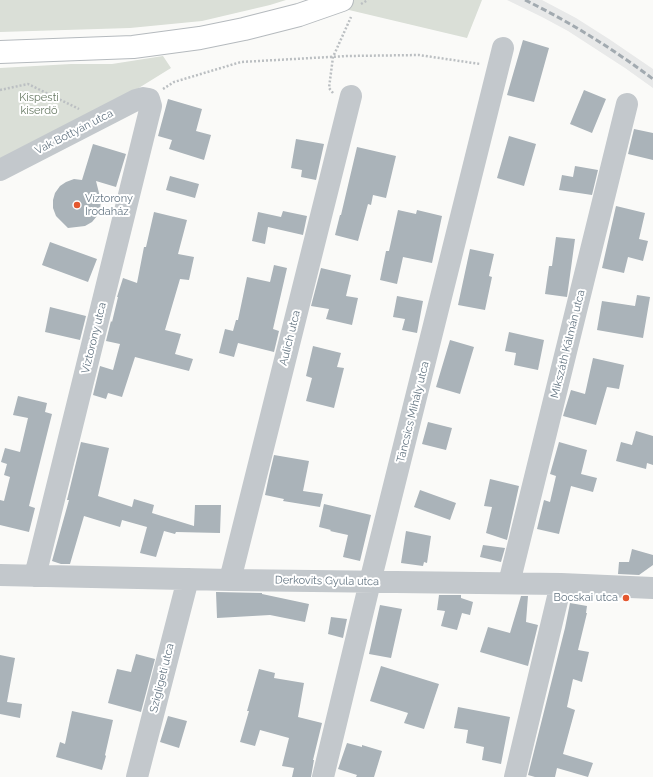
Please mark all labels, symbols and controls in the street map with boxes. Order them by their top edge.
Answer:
park label: Kispesti kiserdő [19,91,59,117]
street label: Vak Bottyán utca [33,107,115,157]
place label: Víztorony Irodaház [85,192,133,218]
marker: Víztorony Irodaház [72,200,82,210]
street label: Mikszáth Kálmán utca [548,289,588,399]
street label: Víztorony utca [79,301,109,375]
street label: Aulich utca [277,309,303,367]
street label: Táncsics Mihály utca [394,360,432,464]
street label: Derkovits Gyula utca [275,573,379,589]
place label: Bocskai utca [554,591,618,605]
marker: Bocskai utca [621,593,631,603]
street label: Szigligeti utca [147,642,177,714]

